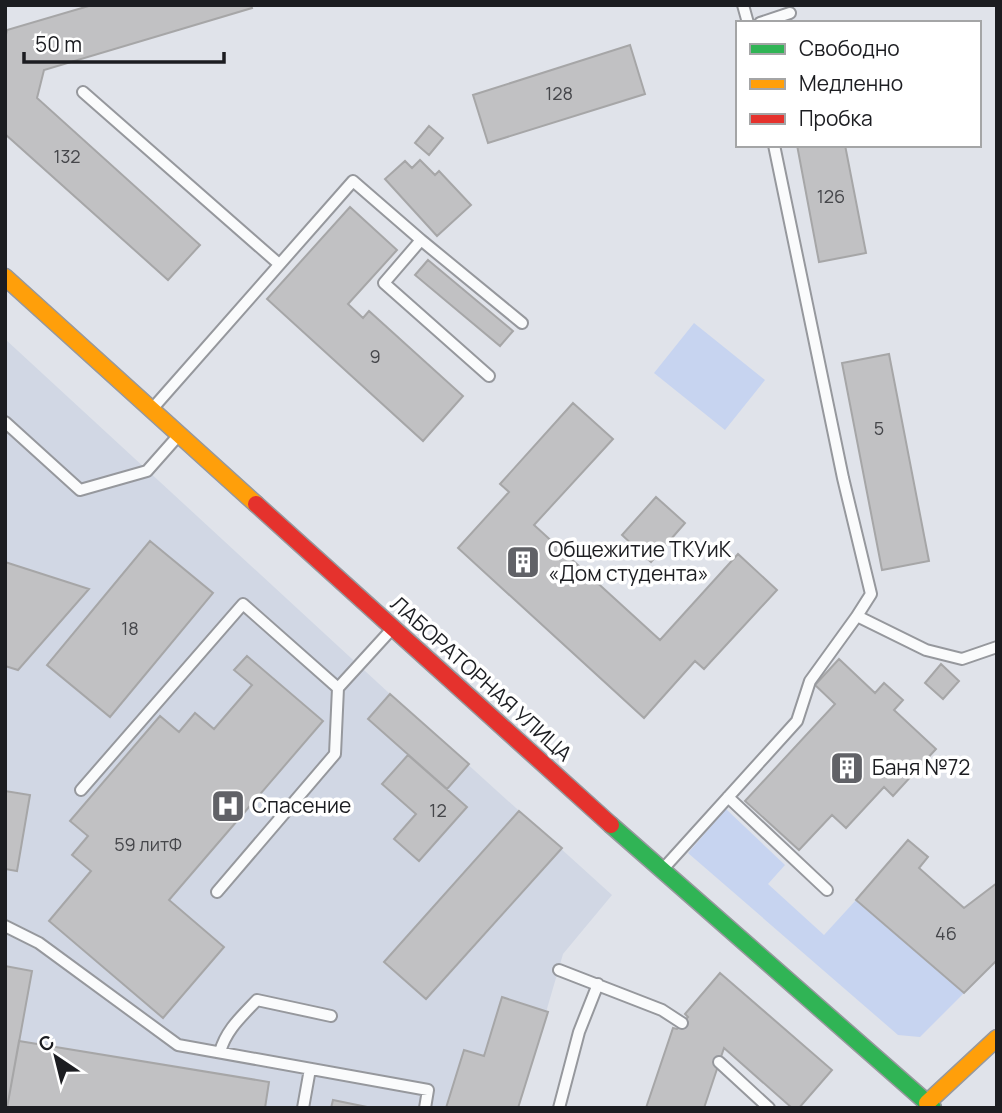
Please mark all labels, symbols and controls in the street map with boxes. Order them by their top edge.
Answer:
scale bar [24,21,224,65]
legend [736,21,981,147]
text: 50 m [35,30,82,58]
text: Свободно [799,34,900,62]
text: Медленно [799,69,903,97]
house number: 128 [545,81,573,105]
text: Пробка [799,104,873,132]
house number: 132 [53,144,81,168]
house number: 126 [817,184,845,208]
house number: 9 [369,344,381,368]
house number: 5 [874,416,884,440]
place label: Общежитие ТКУиК «Дом студента» [548,535,732,587]
building icon: Общежитие ТКУиК «Дом студента» [504,543,542,581]
street label: ЛАБОРАТОРНАЯ УЛИЦА [385,589,578,767]
house number: 18 [121,616,139,640]
building icon: Баня №72 [828,749,866,787]
place label: Баня №72 [872,753,970,781]
hospital icon: Спасение [209,787,247,825]
place label: Спасение [252,791,351,819]
house number: 12 [429,798,447,822]
house number: 59 литФ [114,832,182,856]
house number: 46 [935,921,957,945]
north arrow [21,1022,91,1092]
text: С [33,1028,59,1058]

